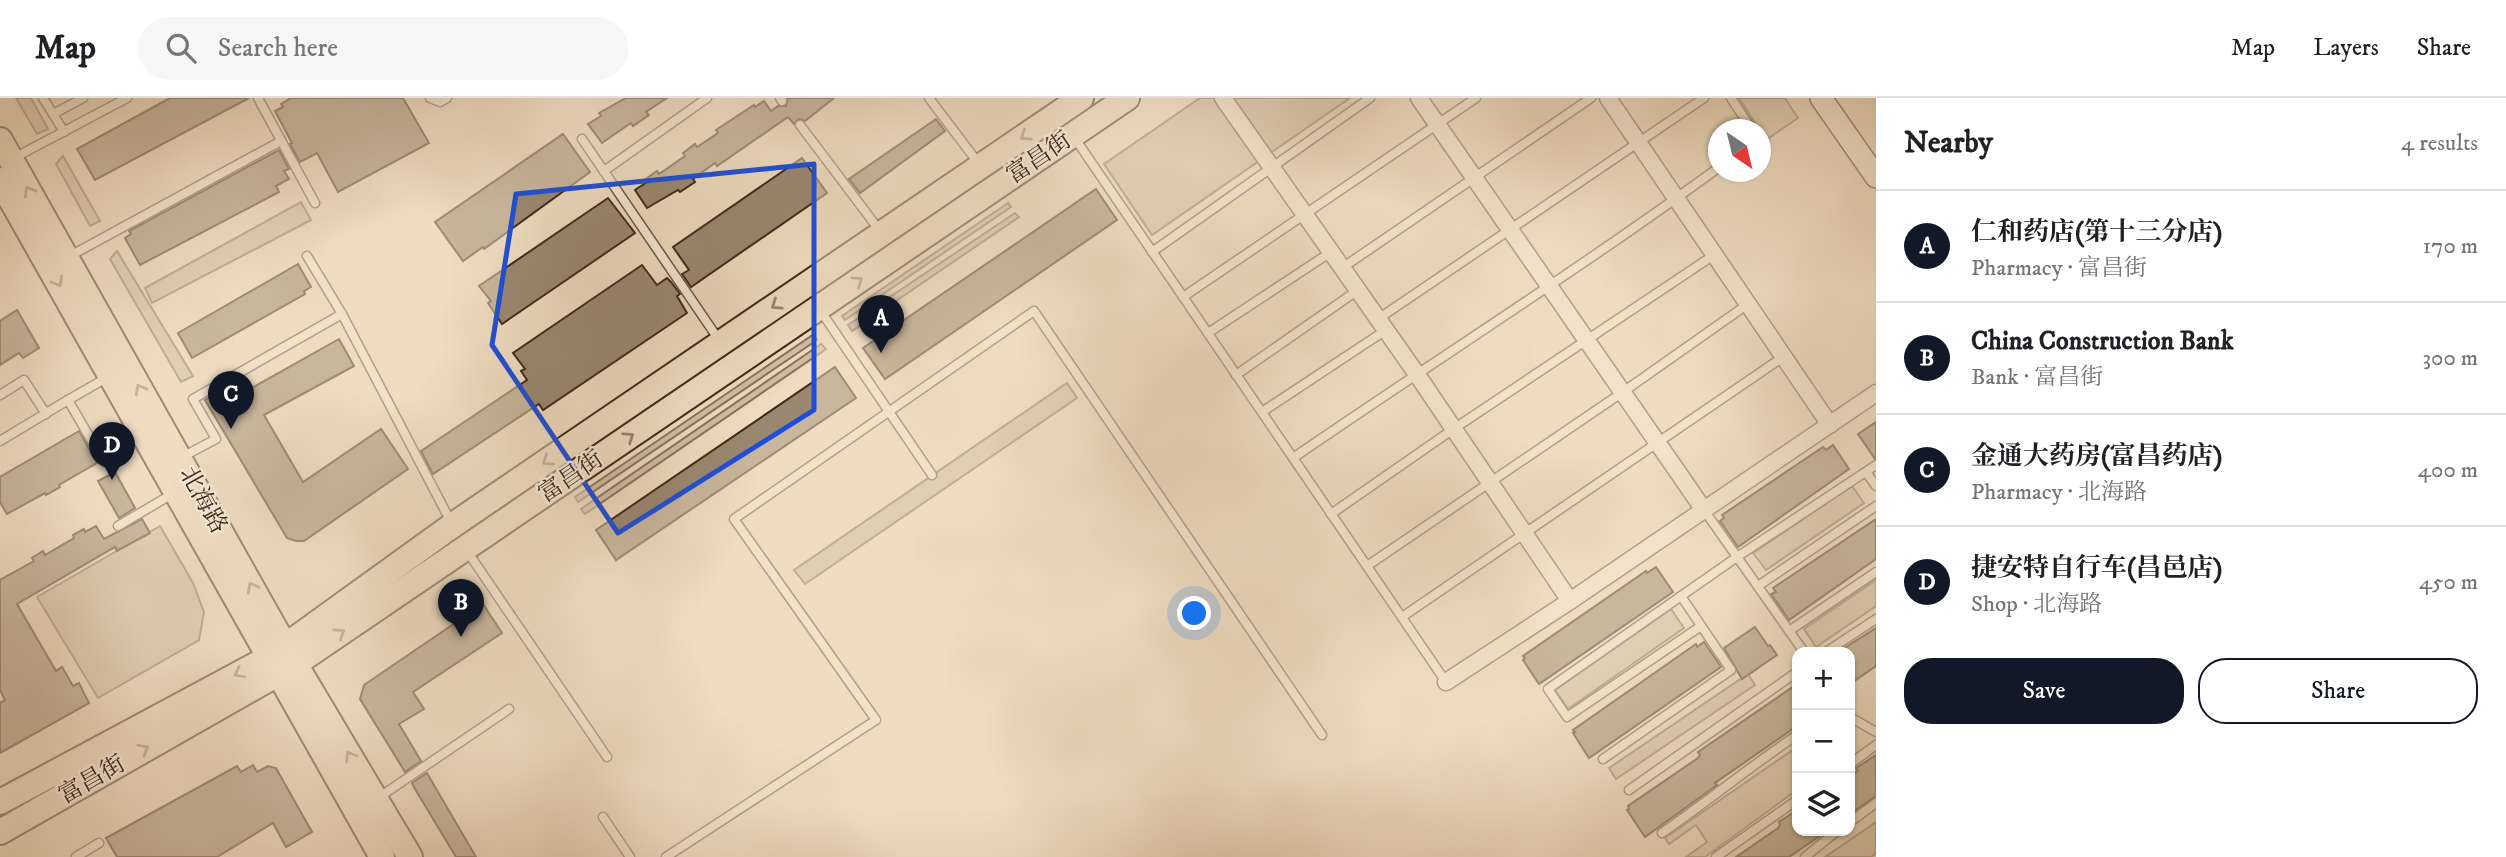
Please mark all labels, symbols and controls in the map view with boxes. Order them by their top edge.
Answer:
search box [138,17,628,80]
text: Map [35,28,96,69]
icon: search [162,29,200,67]
text: Search here [218,32,338,65]
text: Map [2231,33,2275,63]
text: Layers [2313,33,2379,63]
text: Share [2417,33,2471,63]
north arrow [1708,119,1771,182]
street label: 富昌街 [1001,125,1077,191]
text: Nearby [1904,125,1993,162]
one-way arrow [1020,128,1033,140]
text: 4 results [2401,129,2478,158]
one-way arrow [24,185,37,198]
text: 仁和药店(第十三分店) [1971,216,2222,249]
text: A [1920,232,1934,261]
text: 170 m [2423,232,2478,261]
text: Pharmacy · 富昌街 [1971,254,2147,283]
one-way arrow [50,274,63,287]
one-way arrow [850,277,863,289]
pin: A [858,295,904,353]
one-way arrow [771,297,784,309]
text: China Construction Bank [1971,325,2234,358]
text: B [1920,344,1934,373]
text: 300 m [2422,344,2478,373]
text: Bank · 富昌街 [1971,363,2103,392]
pin: C [208,371,254,429]
one-way arrow [135,383,148,396]
pin: D [89,422,135,480]
one-way arrow [621,433,634,445]
text: 金通大药房(富昌药店) [1971,440,2222,473]
street label: 富昌街 [533,444,609,510]
one-way arrow [542,452,555,465]
text: C [1919,456,1935,485]
text: 400 m [2418,456,2478,485]
street label: 北海路 [172,461,234,539]
text: Pharmacy · 北海路 [1971,478,2147,507]
text: 捷安特自行车(昌邑店) [1971,552,2222,585]
text: D [1918,568,1936,597]
text: 450 m [2419,568,2478,597]
pin: B [438,579,484,637]
one-way arrow [247,582,260,594]
text: Shop · 北海路 [1971,590,2102,619]
your location [1177,596,1211,630]
one-way arrow [332,629,345,642]
map controls [1792,647,1855,836]
button: + [1792,647,1855,710]
button: Save [1904,658,2184,724]
button: Share [2198,658,2478,724]
one-way arrow [234,665,246,678]
button: − [1792,710,1855,773]
one-way arrow [137,744,149,757]
street label: 富昌街 [53,749,131,811]
one-way arrow [346,751,359,764]
button: layers [1792,773,1855,836]

